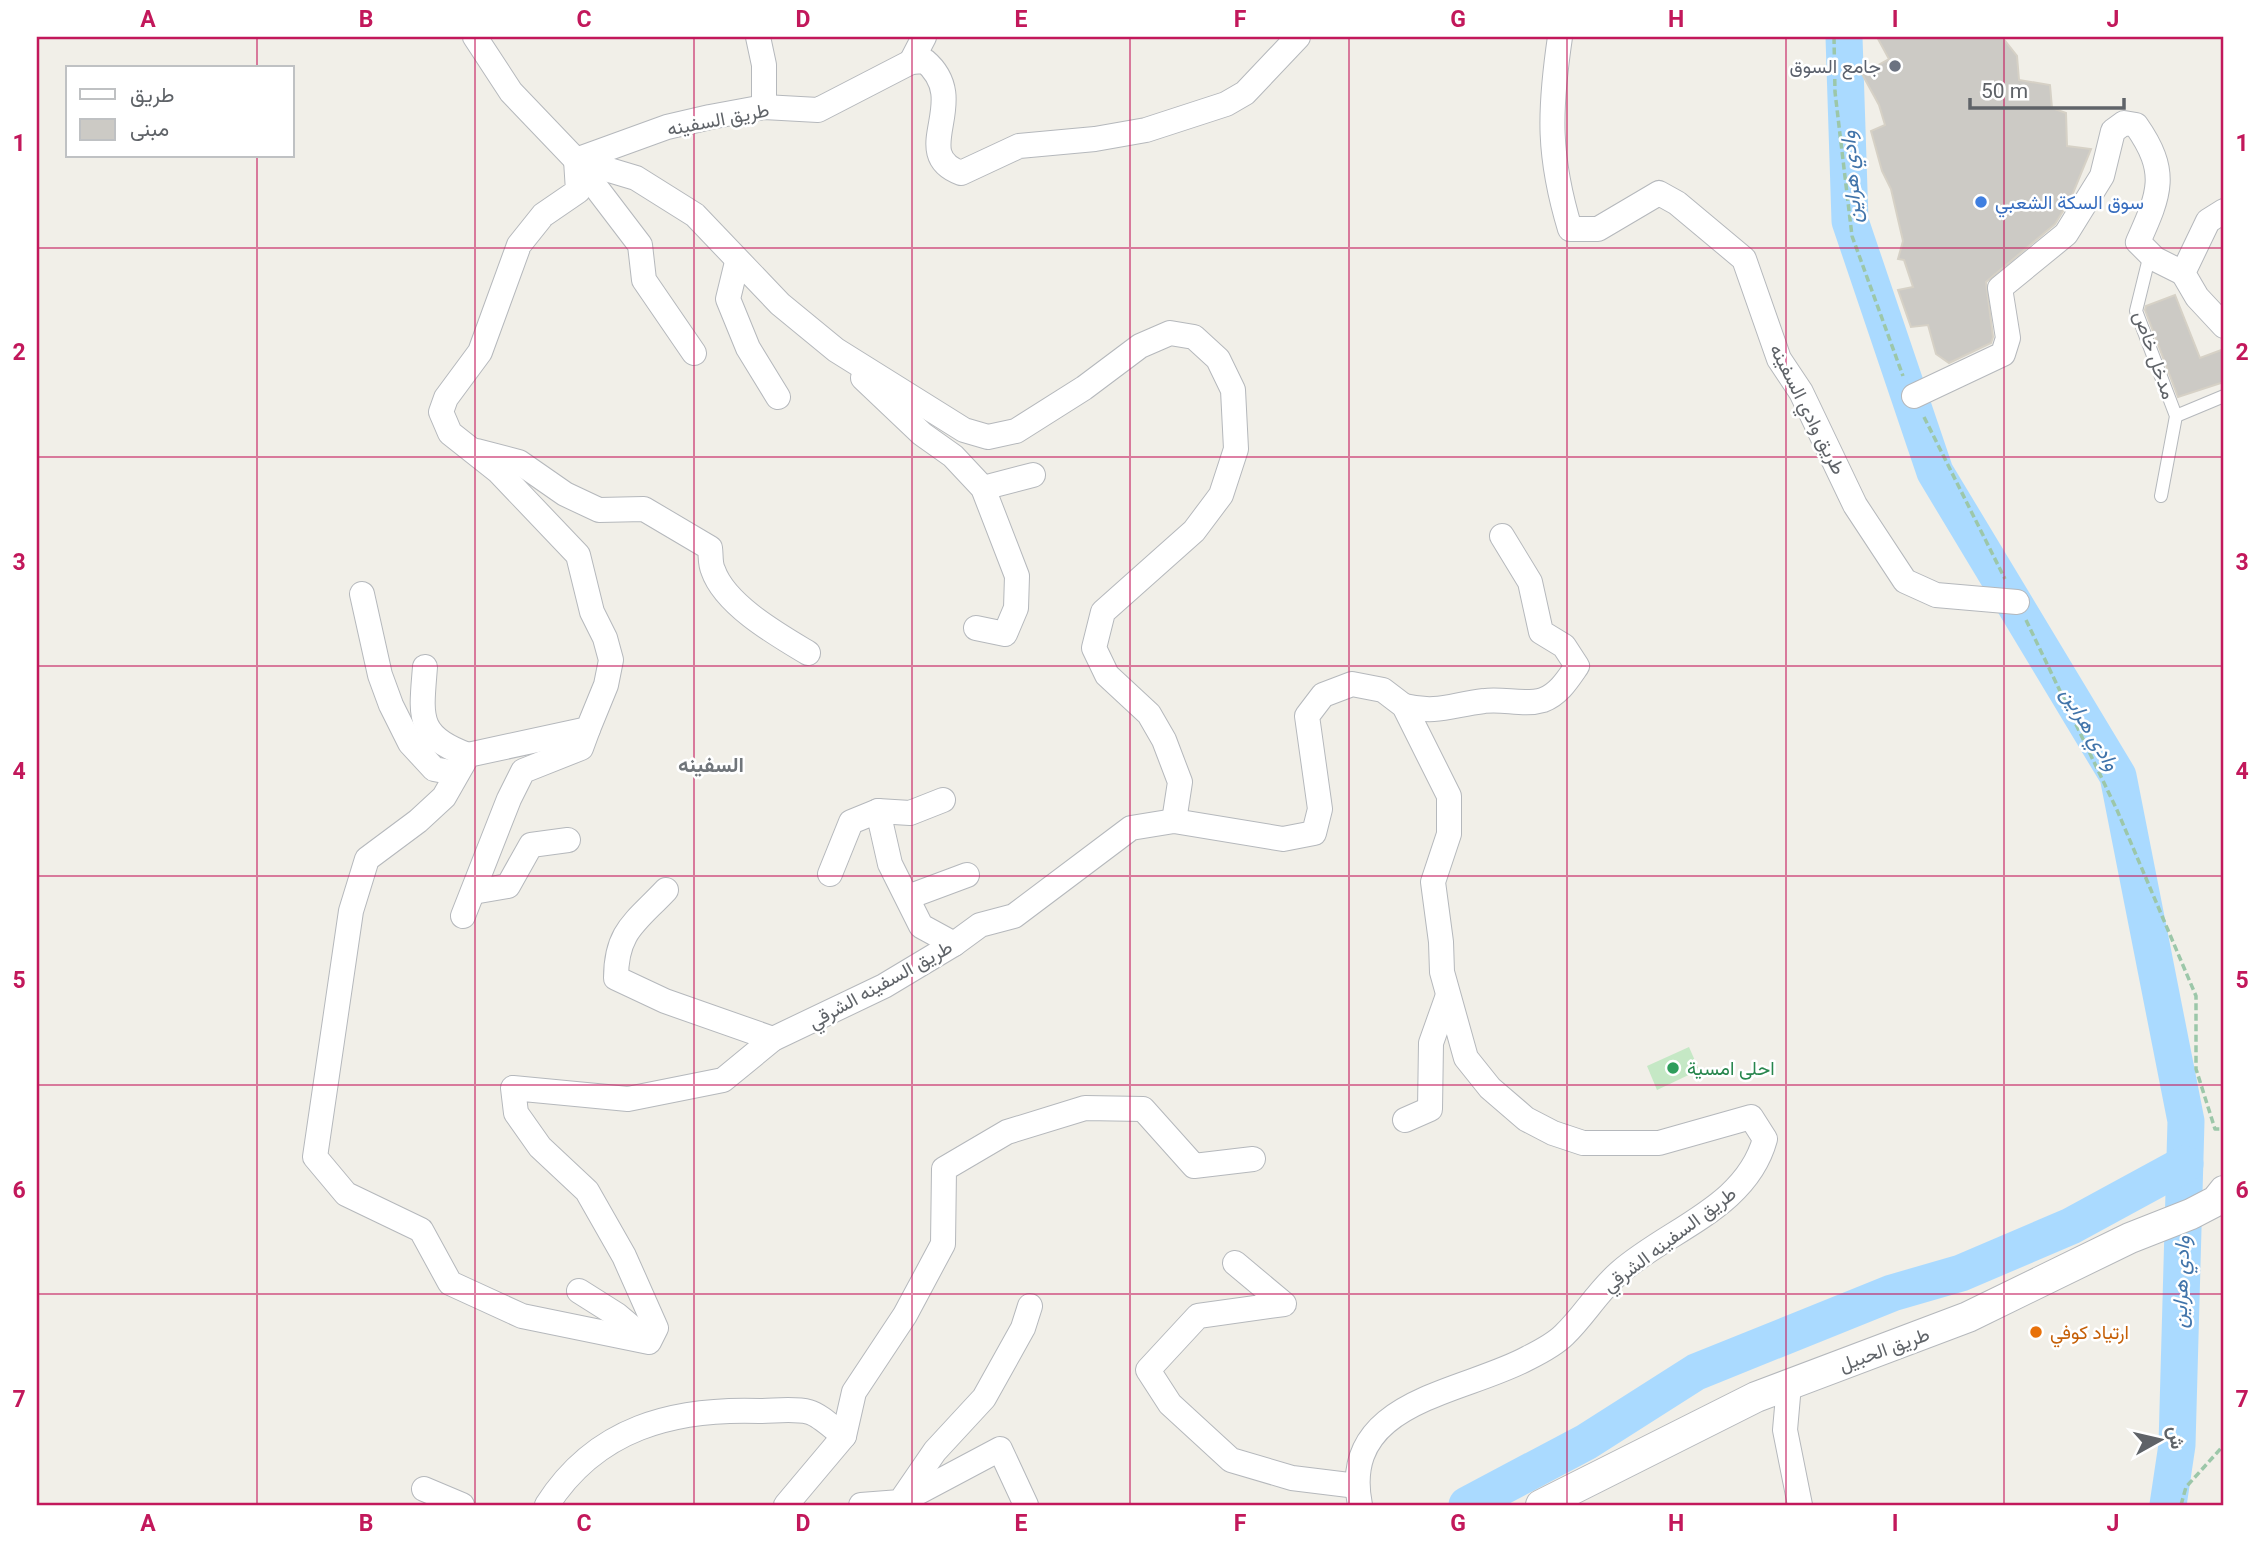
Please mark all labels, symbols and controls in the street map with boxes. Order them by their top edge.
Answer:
text: A [140,6,156,33]
text: B [359,6,373,33]
text: C [576,6,592,33]
text: D [796,6,810,33]
text: E [1015,6,1028,33]
text: F [1234,6,1247,33]
text: G [1450,6,1466,33]
text: H [1668,6,1684,33]
text: I [1892,6,1898,33]
text: J [2107,6,2119,33]
place label: جامع السوق [1790,55,1881,80]
marker: جامع السوق [1887,58,1903,74]
legend [66,66,294,158]
scale bar [1970,66,2124,110]
text: 50 m [1981,79,2028,103]
text: طريق [130,83,175,108]
street label: طريق السفينه [665,98,771,141]
text: مبنى [130,117,169,141]
water label: وادي هراين [1836,129,1871,224]
text: 1 [12,130,26,157]
text: 1 [2235,130,2249,157]
place label: سوق السكة الشعبي [1995,191,2144,218]
marker: سوق السكة الشعبي [1973,194,1989,210]
street label: مدخل خاص [2129,308,2180,402]
text: 2 [12,339,26,366]
text: 2 [2235,339,2249,366]
street label: طريق وادي السفينه [1761,340,1850,480]
text: 3 [12,549,26,576]
text: 3 [2235,549,2249,576]
water label: وادي هراين [2052,683,2125,778]
district label: السفينه [678,753,744,777]
text: 4 [12,758,26,785]
text: 4 [2235,758,2249,785]
street label: طريق السفينه الشرقي [804,935,958,1037]
text: 5 [12,967,26,994]
text: 5 [2235,967,2249,994]
place label: احلى امسية [1687,1057,1775,1080]
marker: احلى امسية [1665,1060,1681,1076]
text: 6 [12,1177,26,1204]
text: 6 [2235,1177,2249,1204]
street label: طريق السفينه الشرقي [1598,1182,1743,1300]
water label: وادي هراين [2167,1235,2200,1329]
place label: ارتياد كوفي [2050,1321,2129,1348]
street label: طريق الحبيل [1836,1322,1933,1376]
marker: ارتياد كوفي [2028,1324,2044,1340]
text: 7 [12,1386,26,1413]
text: 7 [2235,1386,2249,1413]
north arrow [2124,1406,2194,1476]
text: ش [2163,1425,2189,1451]
text: A [140,1510,156,1537]
text: B [359,1510,373,1537]
text: C [576,1510,592,1537]
text: D [796,1510,810,1537]
text: E [1015,1510,1028,1537]
text: F [1234,1510,1247,1537]
text: G [1450,1510,1466,1537]
text: H [1668,1510,1684,1537]
text: I [1892,1510,1898,1537]
text: J [2107,1510,2119,1537]

